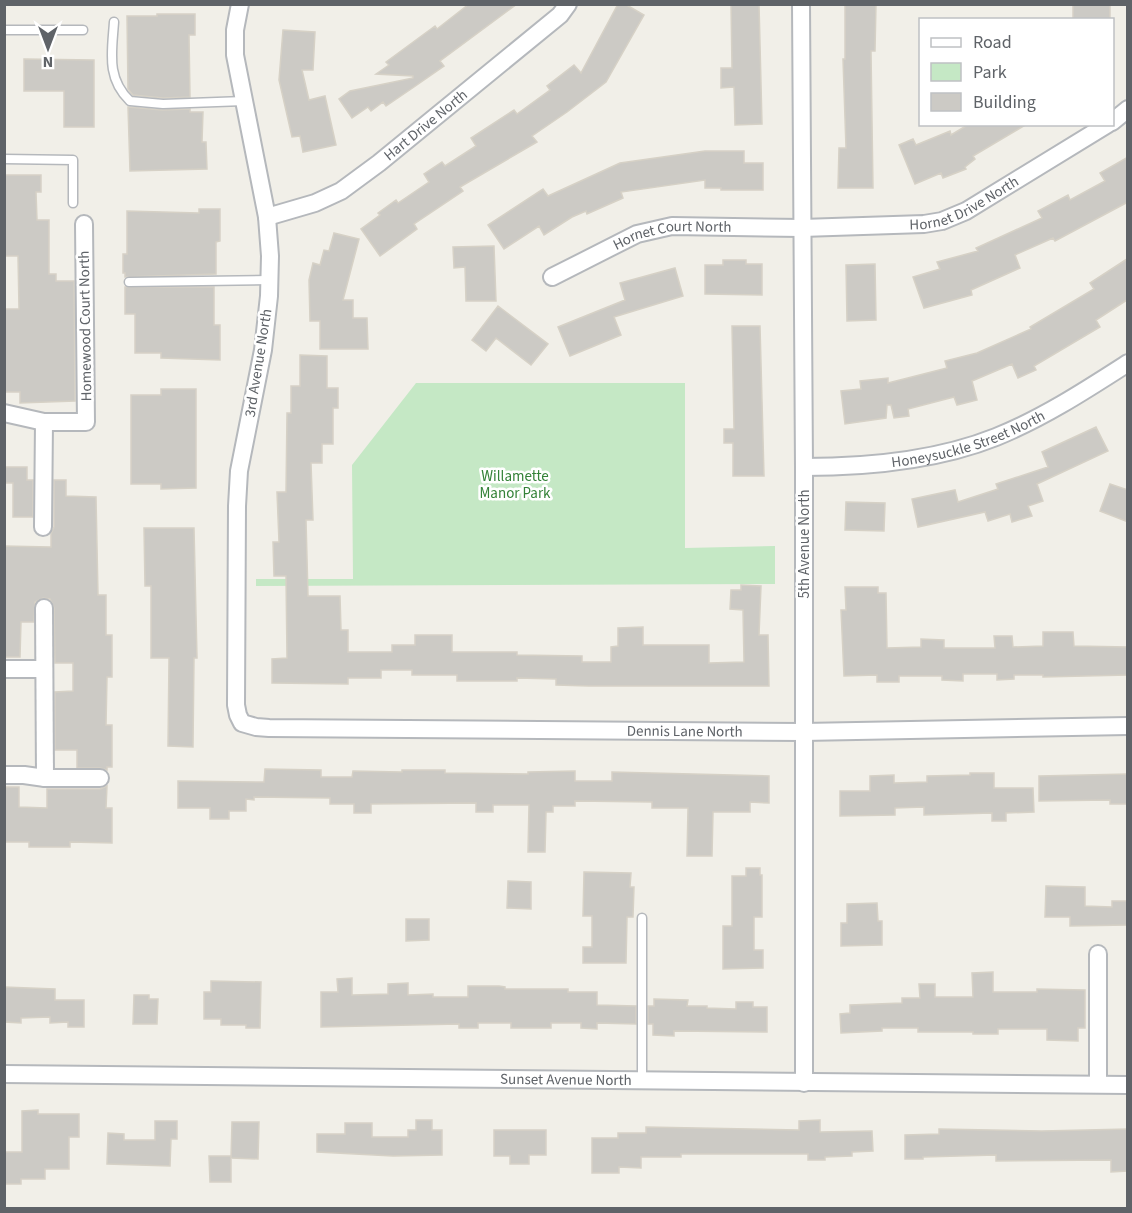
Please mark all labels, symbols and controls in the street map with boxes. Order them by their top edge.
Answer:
north arrow [18,18,78,78]
legend [919,18,1114,126]
text: Road [973,30,1012,55]
text: N [43,51,53,73]
text: Park [973,60,1007,85]
street label: Hart Drive North [380,85,472,166]
text: Building [973,90,1036,115]
street label: Hornet Drive North [909,171,1023,235]
street label: Hornet Court North [609,216,732,256]
street label: Homewood Court North [74,251,97,401]
street label: 3rd Avenue North [240,307,277,419]
street label: Honeysuckle Street North [890,405,1049,473]
park label: Willamette Manor Park [479,466,551,504]
street label: 5th Avenue North [794,489,815,599]
street label: Dennis Lane North [627,721,743,743]
street label: Sunset Avenue North [500,1069,632,1091]

